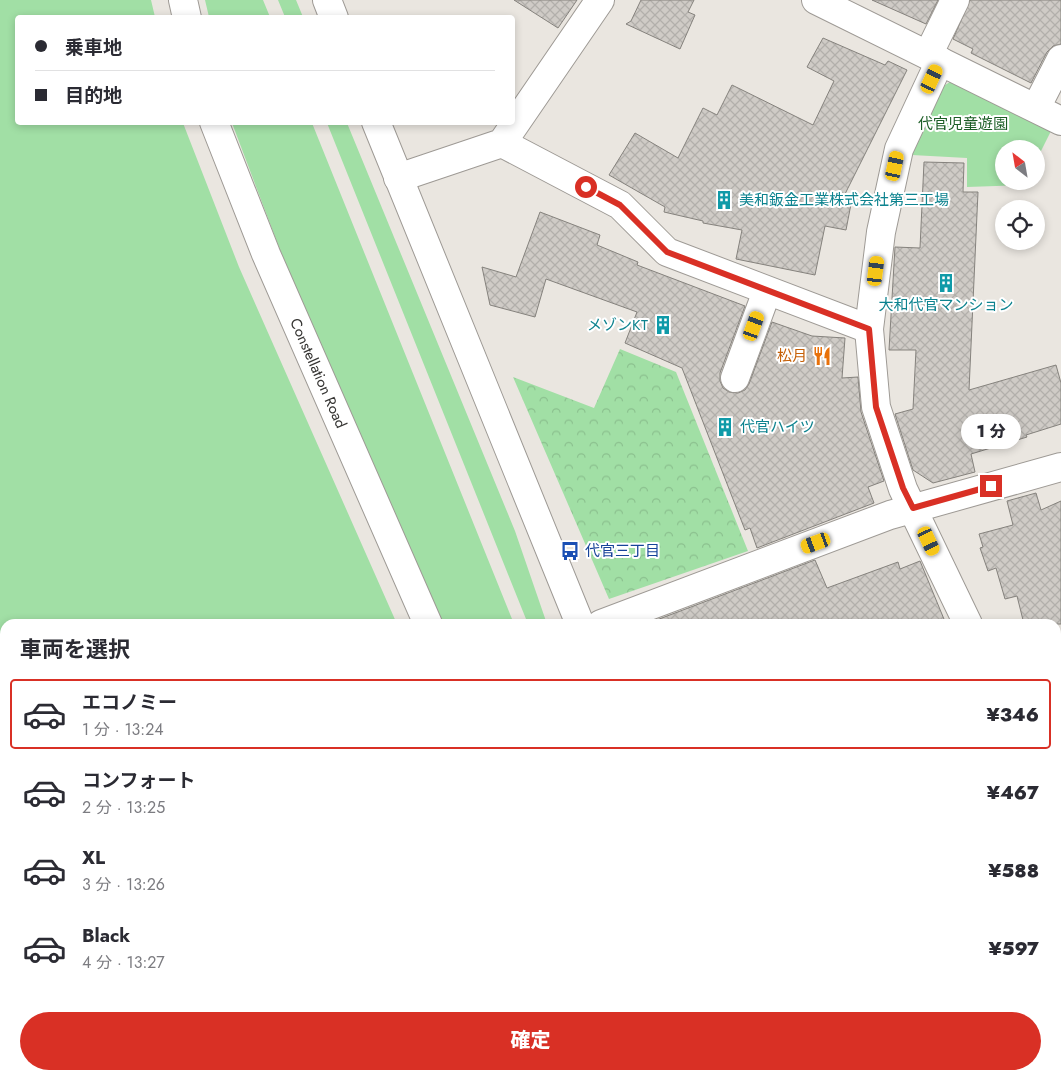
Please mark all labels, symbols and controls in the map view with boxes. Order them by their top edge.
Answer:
text: 乗車地 [65,34,122,61]
car [918,62,945,96]
text: 目的地 [65,82,122,109]
park label: 代官児童遊園 [918,113,1008,135]
north arrow [995,140,1045,190]
map controls [995,140,1045,250]
car [884,150,905,182]
route start [575,176,597,198]
building icon: 美和鈑金工業株式会社第三工場 [713,189,735,211]
place label: 美和鈑金工業株式会社第三工場 [739,189,949,211]
button: locate [995,200,1045,250]
car [866,255,885,287]
building icon: 大和代官マンション [935,272,957,294]
place label: 大和代官マンション [878,294,1014,316]
car [741,309,766,343]
place label: メゾンKT [587,314,648,336]
building icon: メゾンKT [652,314,674,336]
street label: Constellation Road [284,315,352,432]
place label: 松月 [777,345,807,367]
restaurant icon: 松月 [811,345,833,367]
callout: 1 分 [961,414,1021,448]
building icon: 代官ハイツ [714,416,736,438]
place label: 代官ハイツ [740,416,815,438]
text: 1 分 [976,420,1006,443]
route end [980,475,1002,497]
car [915,524,942,558]
car [799,531,832,555]
bus stop icon: 代官三丁目 [559,540,581,562]
place label: 代官三丁目 [585,540,660,562]
text: 車両を選択 [20,633,130,665]
text: エコノミー [82,689,177,716]
icon: car [22,692,67,737]
text: ¥346 [986,701,1039,728]
text: 1 分 · 13:24 [82,718,164,741]
text: コンフォート [82,767,195,794]
icon: car [22,770,67,815]
text: ¥467 [987,779,1039,806]
text: 2 分 · 13:25 [82,796,165,819]
text: XL [82,844,105,871]
icon: car [22,848,67,893]
text: ¥588 [988,857,1039,884]
text: 3 分 · 13:26 [82,873,165,896]
text: Black [82,922,130,949]
icon: car [22,926,67,971]
text: ¥597 [989,935,1039,962]
text: 4 分 · 13:27 [82,951,165,974]
button: 確定 [20,1012,1041,1070]

